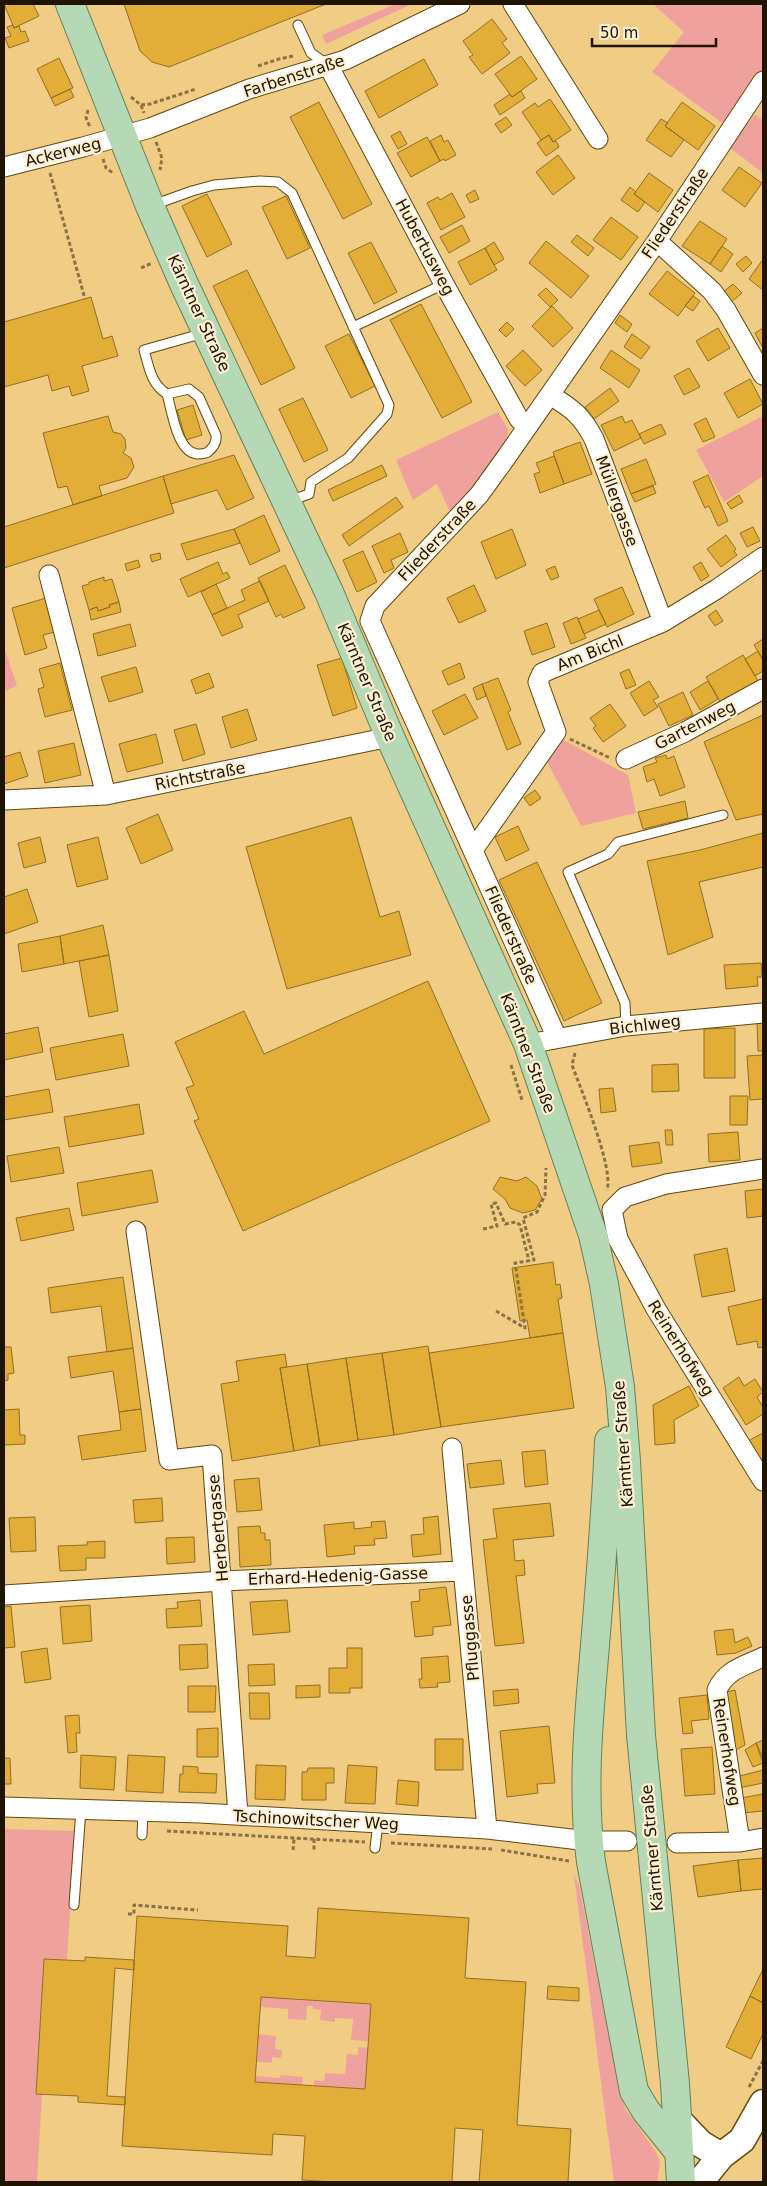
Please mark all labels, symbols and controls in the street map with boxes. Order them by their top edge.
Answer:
scale bar [592,15,716,47]
text: 50 m [600,24,638,42]
street label: Farbenstraße [241,51,347,101]
street label: Ackerweg [23,133,103,171]
street label: Fliederstraße [638,164,712,262]
street label: Hubertusweg [392,195,458,299]
street label: Kärntner Straße [164,251,234,375]
street label: Müllergasse [592,453,642,549]
street label: Fliederstraße [394,495,480,585]
street label: Kärntner Straße [333,620,401,744]
street label: Am Bichl [554,631,626,675]
street label: Gartenweg [651,697,739,753]
street label: Richtstraße [153,758,247,794]
street label: Fliederstraße [481,883,541,987]
street label: Kärntner Straße [496,990,560,1116]
street label: Bichlweg [608,1011,682,1039]
street label: Reinerhofweg [644,1297,718,1399]
street label: Kärntner Straße [609,1380,637,1508]
street label: Herbertgasse [204,1473,232,1583]
street label: Erhard-Hedenig-Gasse [248,1563,428,1589]
street label: Pfluggasse [457,1594,483,1682]
street label: Reinerhofweg [709,1697,745,1807]
street label: Kärntner Straße [637,1784,667,1912]
street label: Tschinowitscher Weg [231,1806,400,1834]

